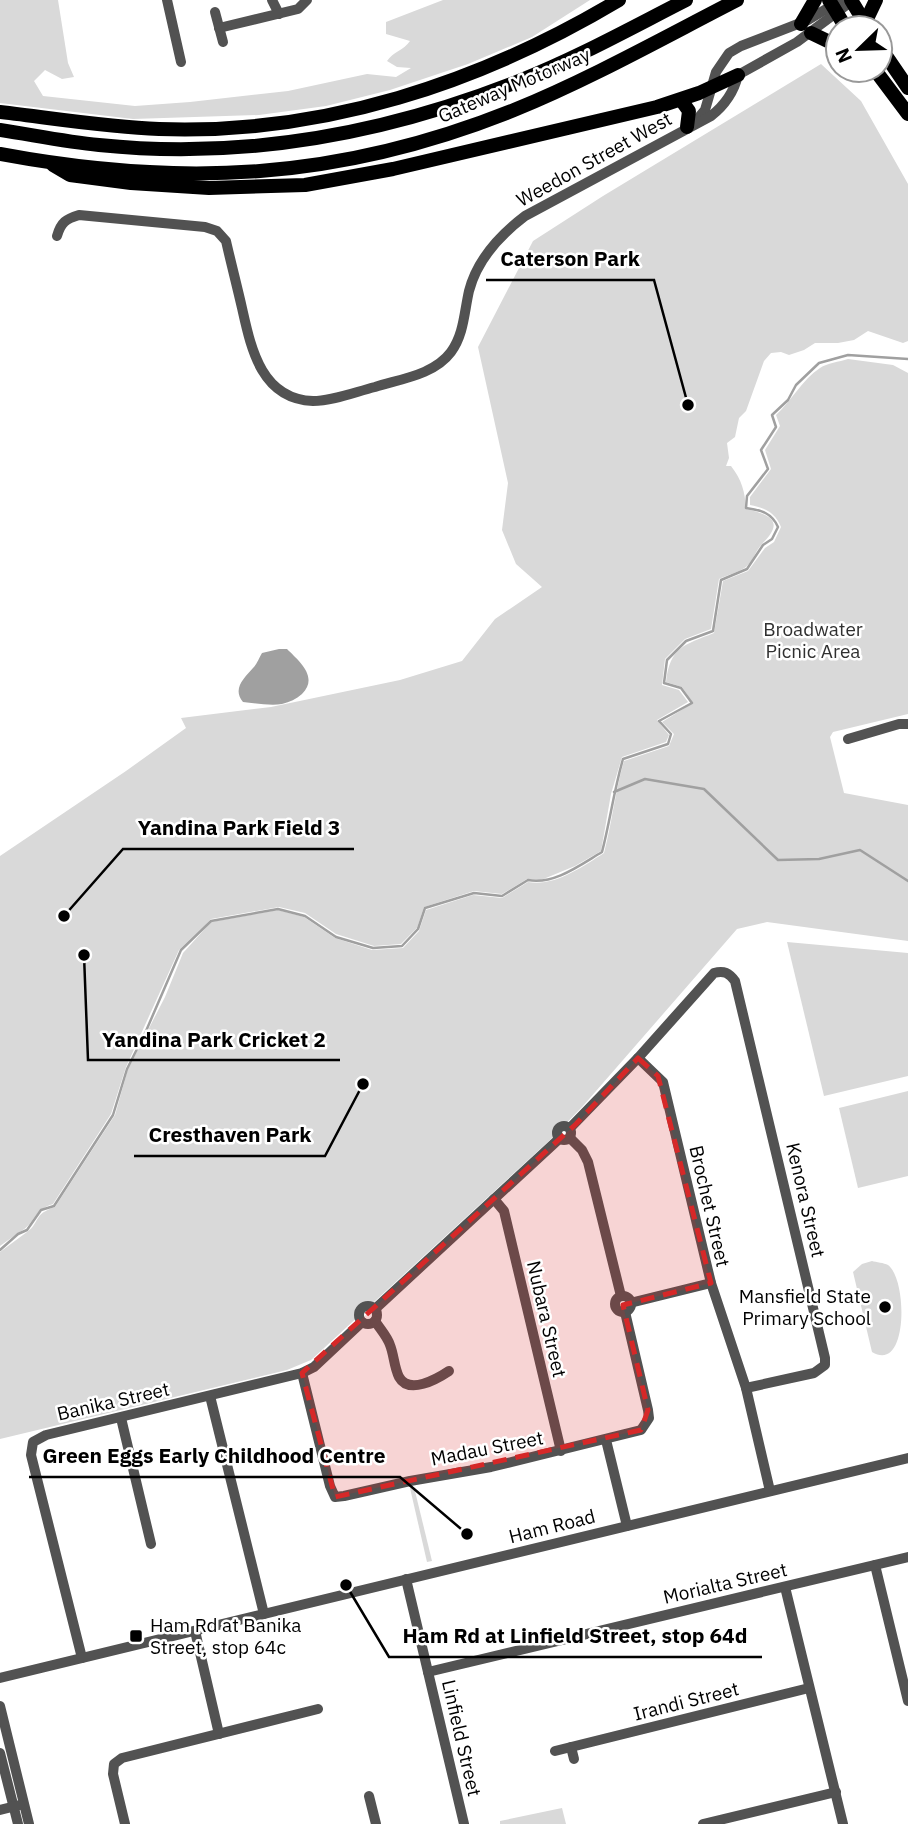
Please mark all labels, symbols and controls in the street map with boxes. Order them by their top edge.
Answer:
north arrow [824,14,894,84]
street label: Gateway Motorway [434,42,594,128]
text: N [830,45,857,67]
street label: Weedon Street West [512,106,676,212]
callout: Caterson Park [486,238,654,280]
text: Caterson Park [500,244,641,272]
park label: Broadwater Picnic Area [763,617,863,663]
callout: Yandina Park Field 3 [123,807,354,849]
text: Yandina Park Field 3 [138,813,340,841]
callout: Yandina Park Cricket 2 [88,1018,340,1060]
text: Yandina Park Cricket 2 [102,1025,326,1053]
callout: Cresthaven Park [134,1114,325,1156]
text: Cresthaven Park [149,1120,312,1148]
street label: Kenora Street [781,1140,831,1260]
street label: Brochet Street [684,1143,736,1269]
street label: Nubara Street [522,1258,572,1380]
place label: Mansfield State Primary School [739,1284,871,1330]
marker: Mansfield State Primary School [877,1299,893,1315]
street label: Banika Street [54,1376,172,1426]
street label: Madau Street [429,1425,545,1471]
callout: Green Eggs Early Childhood Centre [29,1435,400,1477]
text: Green Eggs Early Childhood Centre [42,1441,386,1469]
street label: Ham Road [506,1504,598,1548]
street label: Morialta Street [661,1557,789,1609]
place label: Ham Rd at Banika Street, stop 64c [150,1613,302,1659]
callout: Ham Rd at Linfield Street, stop 64d [389,1615,762,1657]
text: Ham Rd at Linfield Street, stop 64d [403,1621,747,1649]
marker: Ham Rd at Banika Street, stop 64c [128,1628,144,1644]
street label: Irandi Street [631,1676,741,1726]
street label: Linfield Street [437,1677,487,1799]

